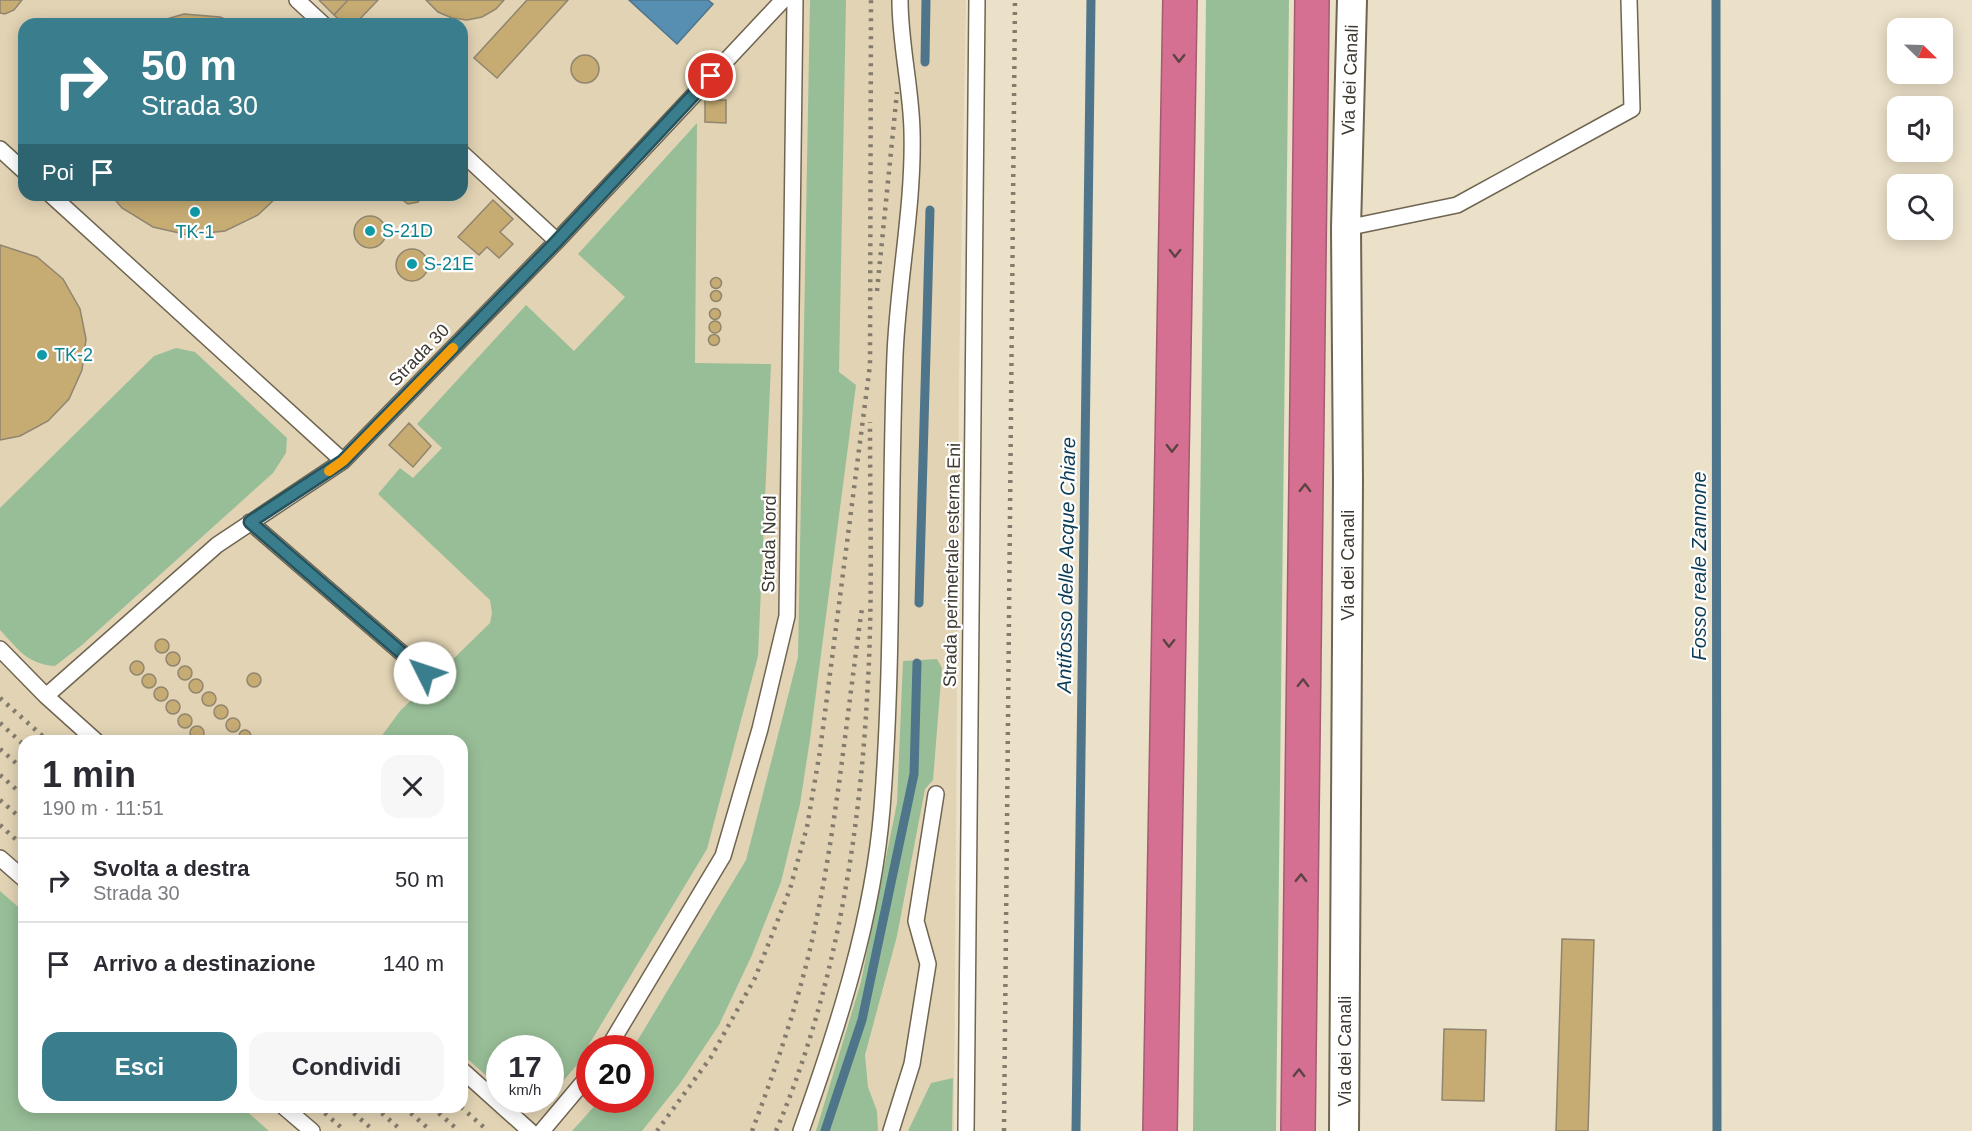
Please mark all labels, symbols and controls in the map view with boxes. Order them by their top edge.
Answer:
north arrow [1887,18,1953,84]
map controls [1887,18,1953,240]
street label: Via dei Canali [1338,24,1362,136]
icon: right [42,42,120,120]
text: 50 m [141,42,237,89]
pin [685,50,736,101]
one-way arrow [1172,54,1185,63]
icon: arrive [694,59,727,92]
text: Strada 30 [141,91,258,121]
button: sound [1887,96,1953,162]
icon: arrive [86,156,119,189]
text: Poi [42,160,74,185]
button: search [1887,174,1953,240]
marker: TK-1 [188,205,202,219]
place label: S-21D [382,221,433,241]
place label: TK-1 [175,222,215,242]
marker: S-21D [363,224,377,238]
one-way arrow [1169,249,1181,258]
place label: S-21E [424,254,474,274]
marker: S-21E [405,257,419,271]
street label: Strada 30 [385,320,453,390]
place label: TK-2 [54,345,93,365]
marker: TK-2 [35,348,49,362]
water label: Antifosso delle Acque Chiare [1053,437,1079,694]
street label: Strada perimetrale esterna Eni [940,443,964,687]
one-way arrow [1166,444,1178,453]
water label: Fosso reale Zannone [1688,471,1710,661]
one-way arrow [1299,483,1311,492]
street label: Strada Nord [758,495,780,593]
street label: Via dei Canali [1338,510,1358,620]
one-way arrow [1162,639,1175,648]
position arrow [393,641,457,705]
one-way arrow [1297,678,1309,687]
text: 1 min [42,754,136,795]
button: close [381,755,444,818]
text: 190 m · 11:51 [42,797,164,819]
text: Svolta a destra [93,856,250,881]
icon: right [42,864,75,897]
text: 50 m [395,867,444,892]
one-way arrow [1295,873,1307,882]
text: Strada 30 [93,882,180,904]
icon: arrive [42,948,75,981]
text: Arrivo a destinazione [93,951,316,976]
text: 140 m [383,951,444,976]
street label: Via dei Canali [1335,996,1355,1106]
button: Esci [42,1032,237,1101]
button: Condividi [249,1032,444,1101]
speed limit sign: 20 [576,1035,654,1113]
text: 17 [508,1050,542,1083]
one-way arrow [1293,1068,1305,1077]
text: km/h [509,1081,541,1098]

